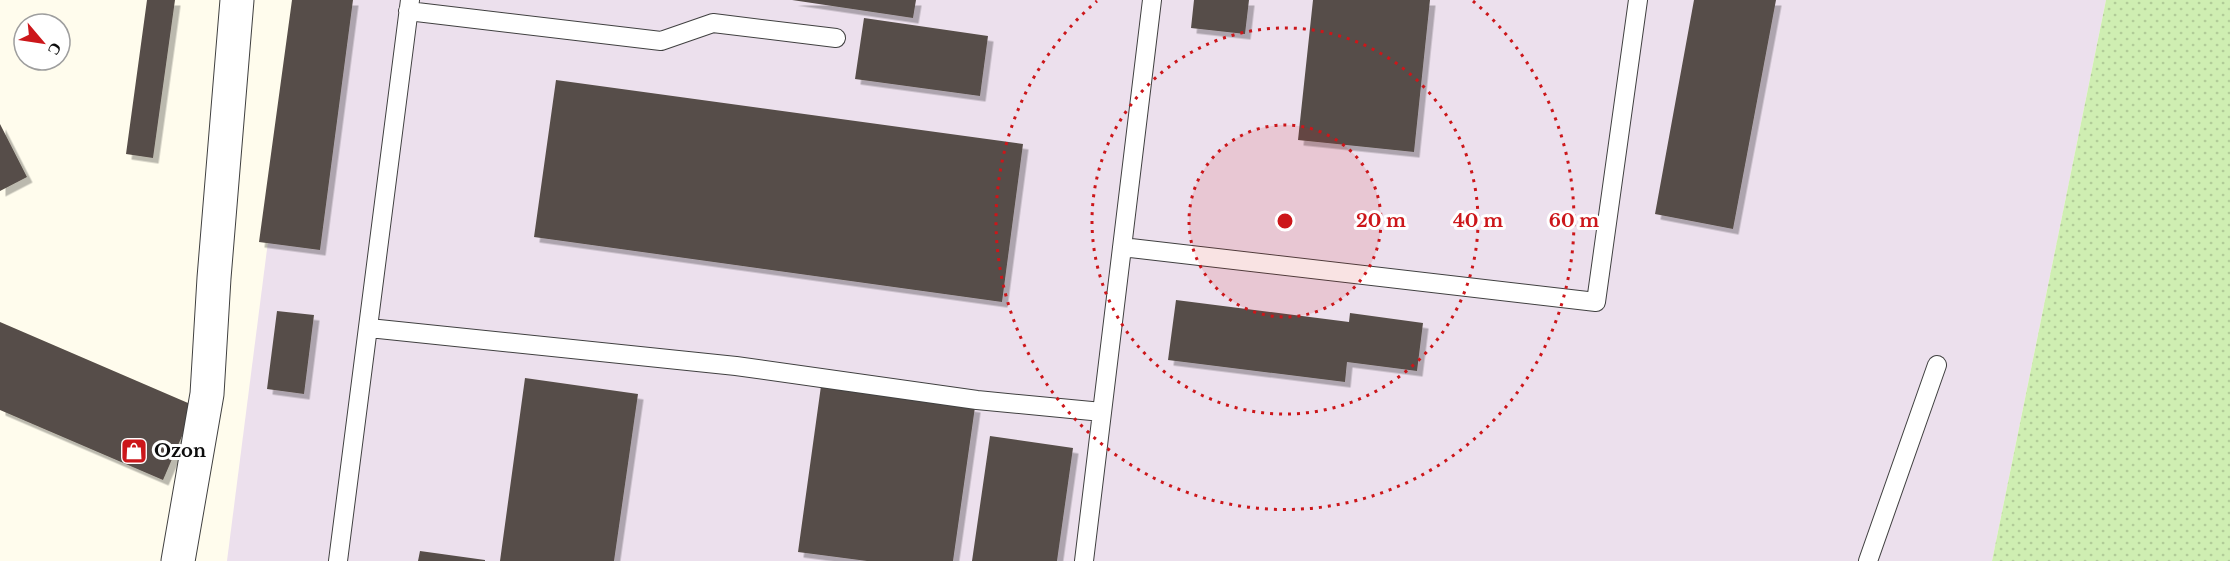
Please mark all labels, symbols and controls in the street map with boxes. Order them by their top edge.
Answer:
north arrow [12,12,72,72]
text: С [44,39,67,59]
text: 20 m [1356,210,1406,232]
text: 40 m [1453,210,1503,232]
text: 60 m [1549,210,1599,232]
centre of rings [1275,211,1295,231]
shop icon: Ozon [119,436,149,466]
place label: Ozon [154,440,206,462]

